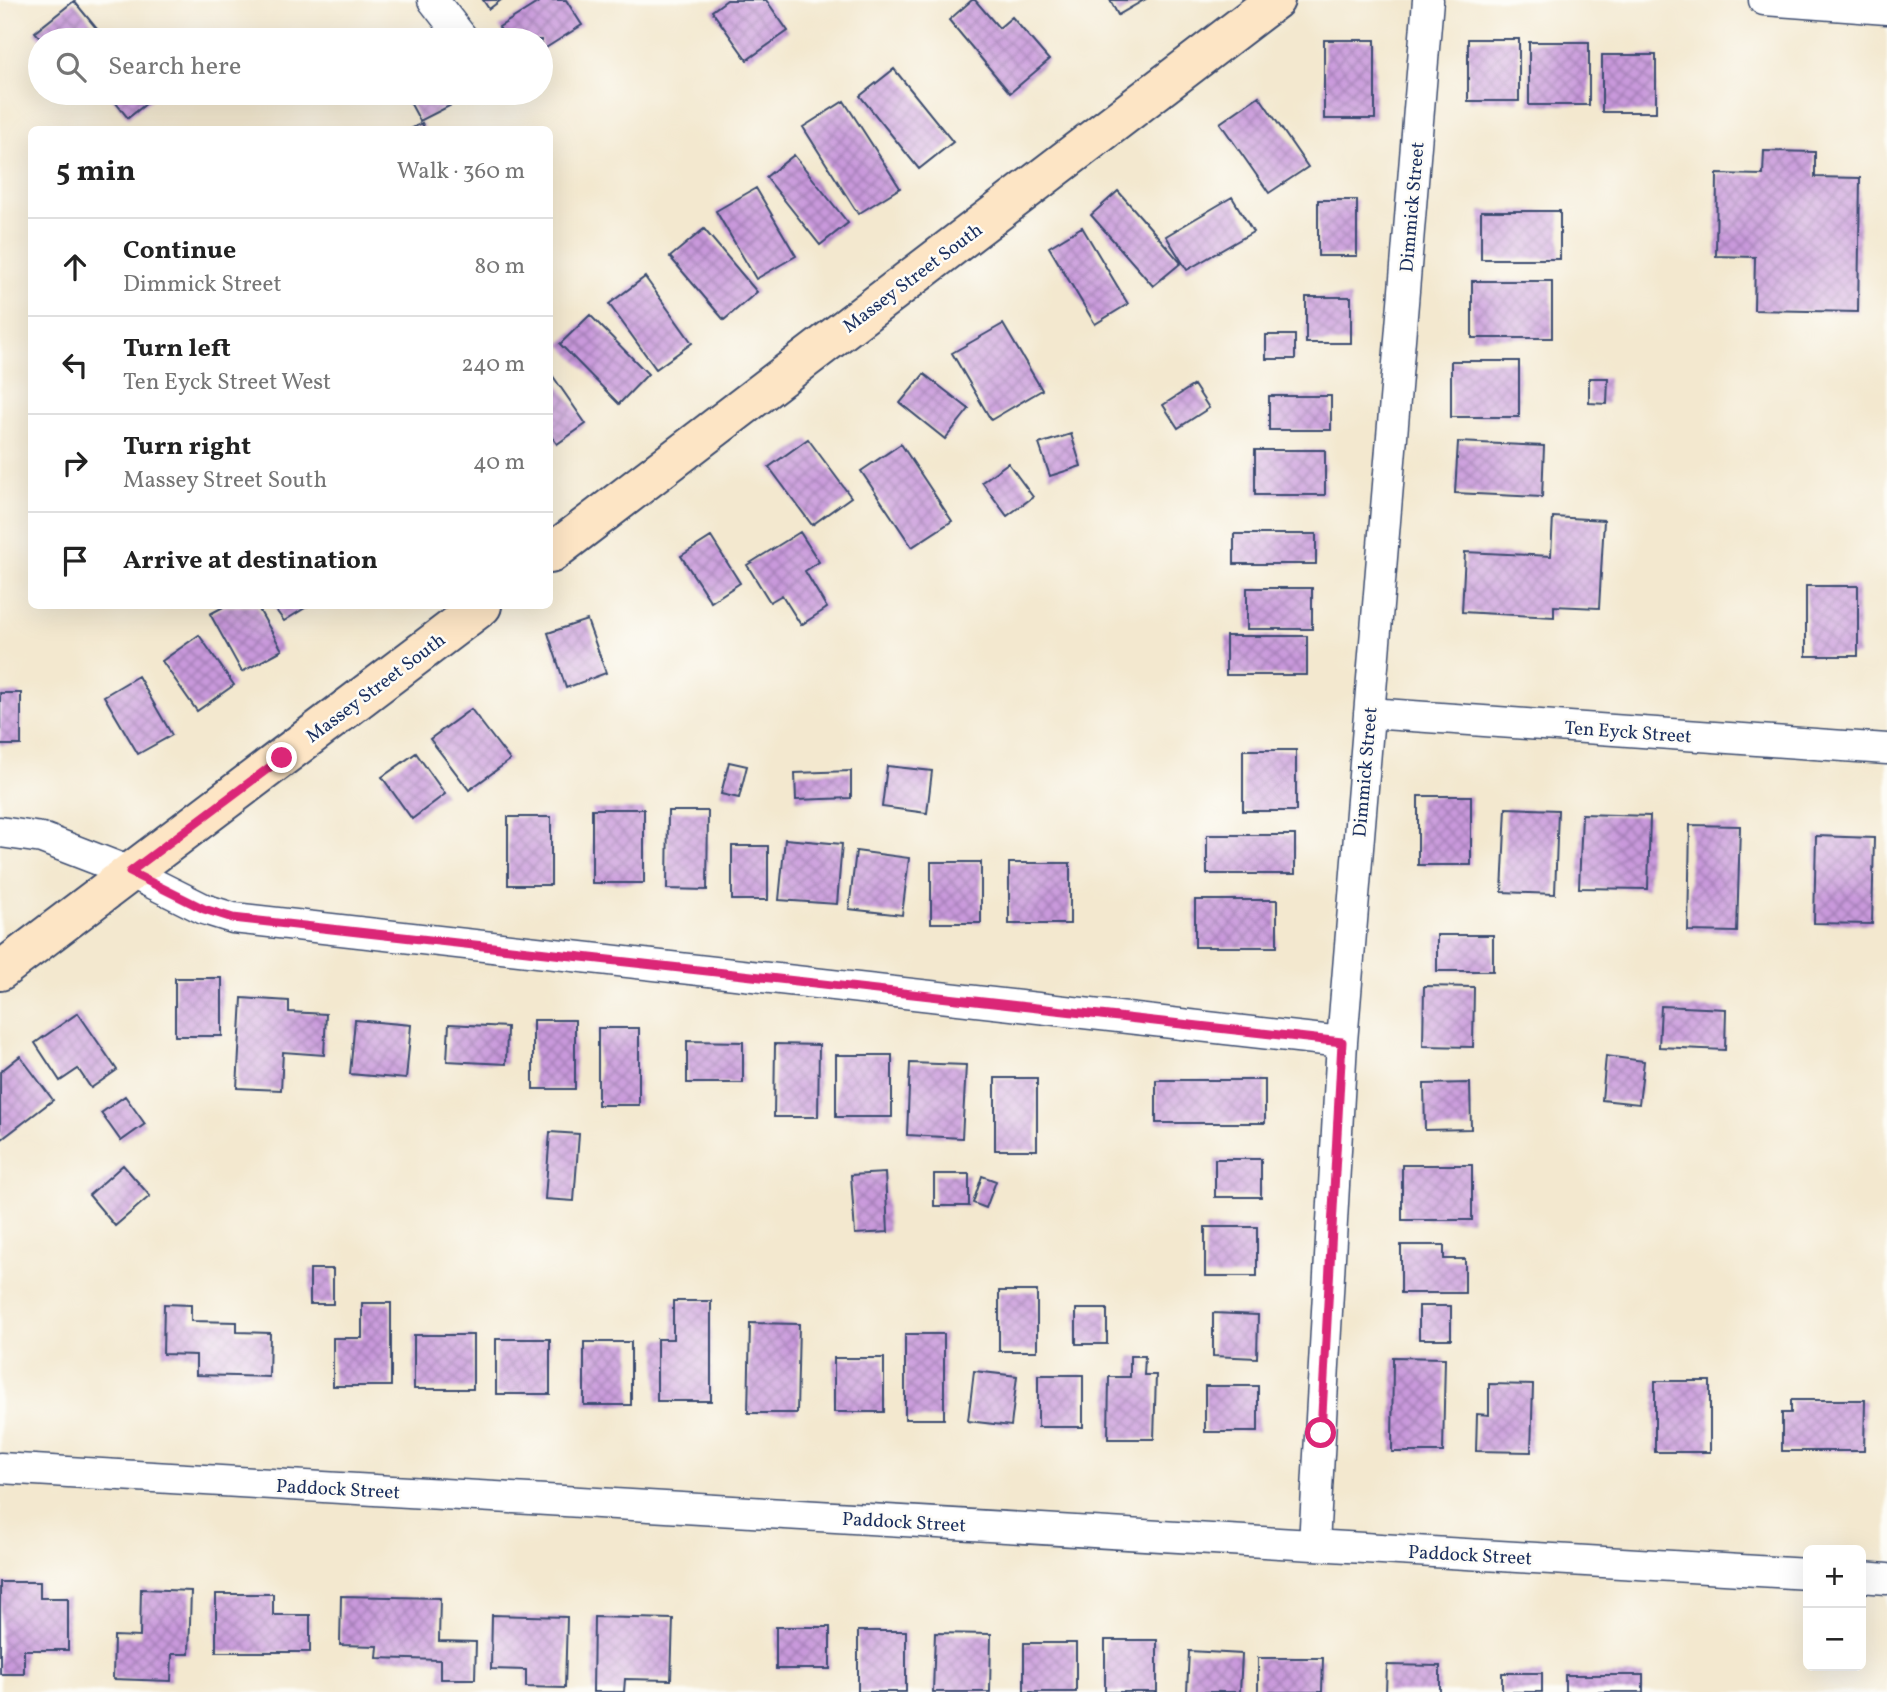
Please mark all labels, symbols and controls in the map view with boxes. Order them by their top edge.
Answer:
search box [28,28,553,105]
icon: search [52,48,90,86]
text: Search here [108,49,241,85]
street label: Dimmick Street [1394,141,1432,274]
text: 5 min [56,151,136,193]
text: Walk · 360 m [397,156,525,188]
street label: Massey Street South [838,217,988,340]
text: Continue [123,233,236,269]
icon: ahead [56,248,94,286]
text: 80 m [475,251,525,283]
text: Dimmick Street [123,269,281,301]
text: Turn left [123,331,231,367]
icon: left [56,346,94,384]
text: 240 m [461,349,525,381]
text: Ten Eyck Street West [123,367,331,399]
text: Turn right [123,429,251,465]
icon: right [56,444,94,482]
text: 40 m [473,447,525,479]
text: Massey Street South [123,465,327,497]
icon: arrive [56,542,94,580]
text: Arrive at destination [123,543,378,579]
street label: Massey Street South [301,627,451,750]
street label: Dimmick Street [1347,706,1385,839]
street label: Ten Eyck Street [1563,716,1693,750]
route end [266,742,297,773]
route start [1305,1417,1336,1448]
street label: Paddock Street [275,1474,401,1506]
street label: Paddock Street [841,1507,967,1539]
street label: Paddock Street [1407,1540,1533,1572]
map controls [1803,1545,1866,1671]
button: + [1803,1545,1866,1608]
button: − [1803,1608,1866,1671]

